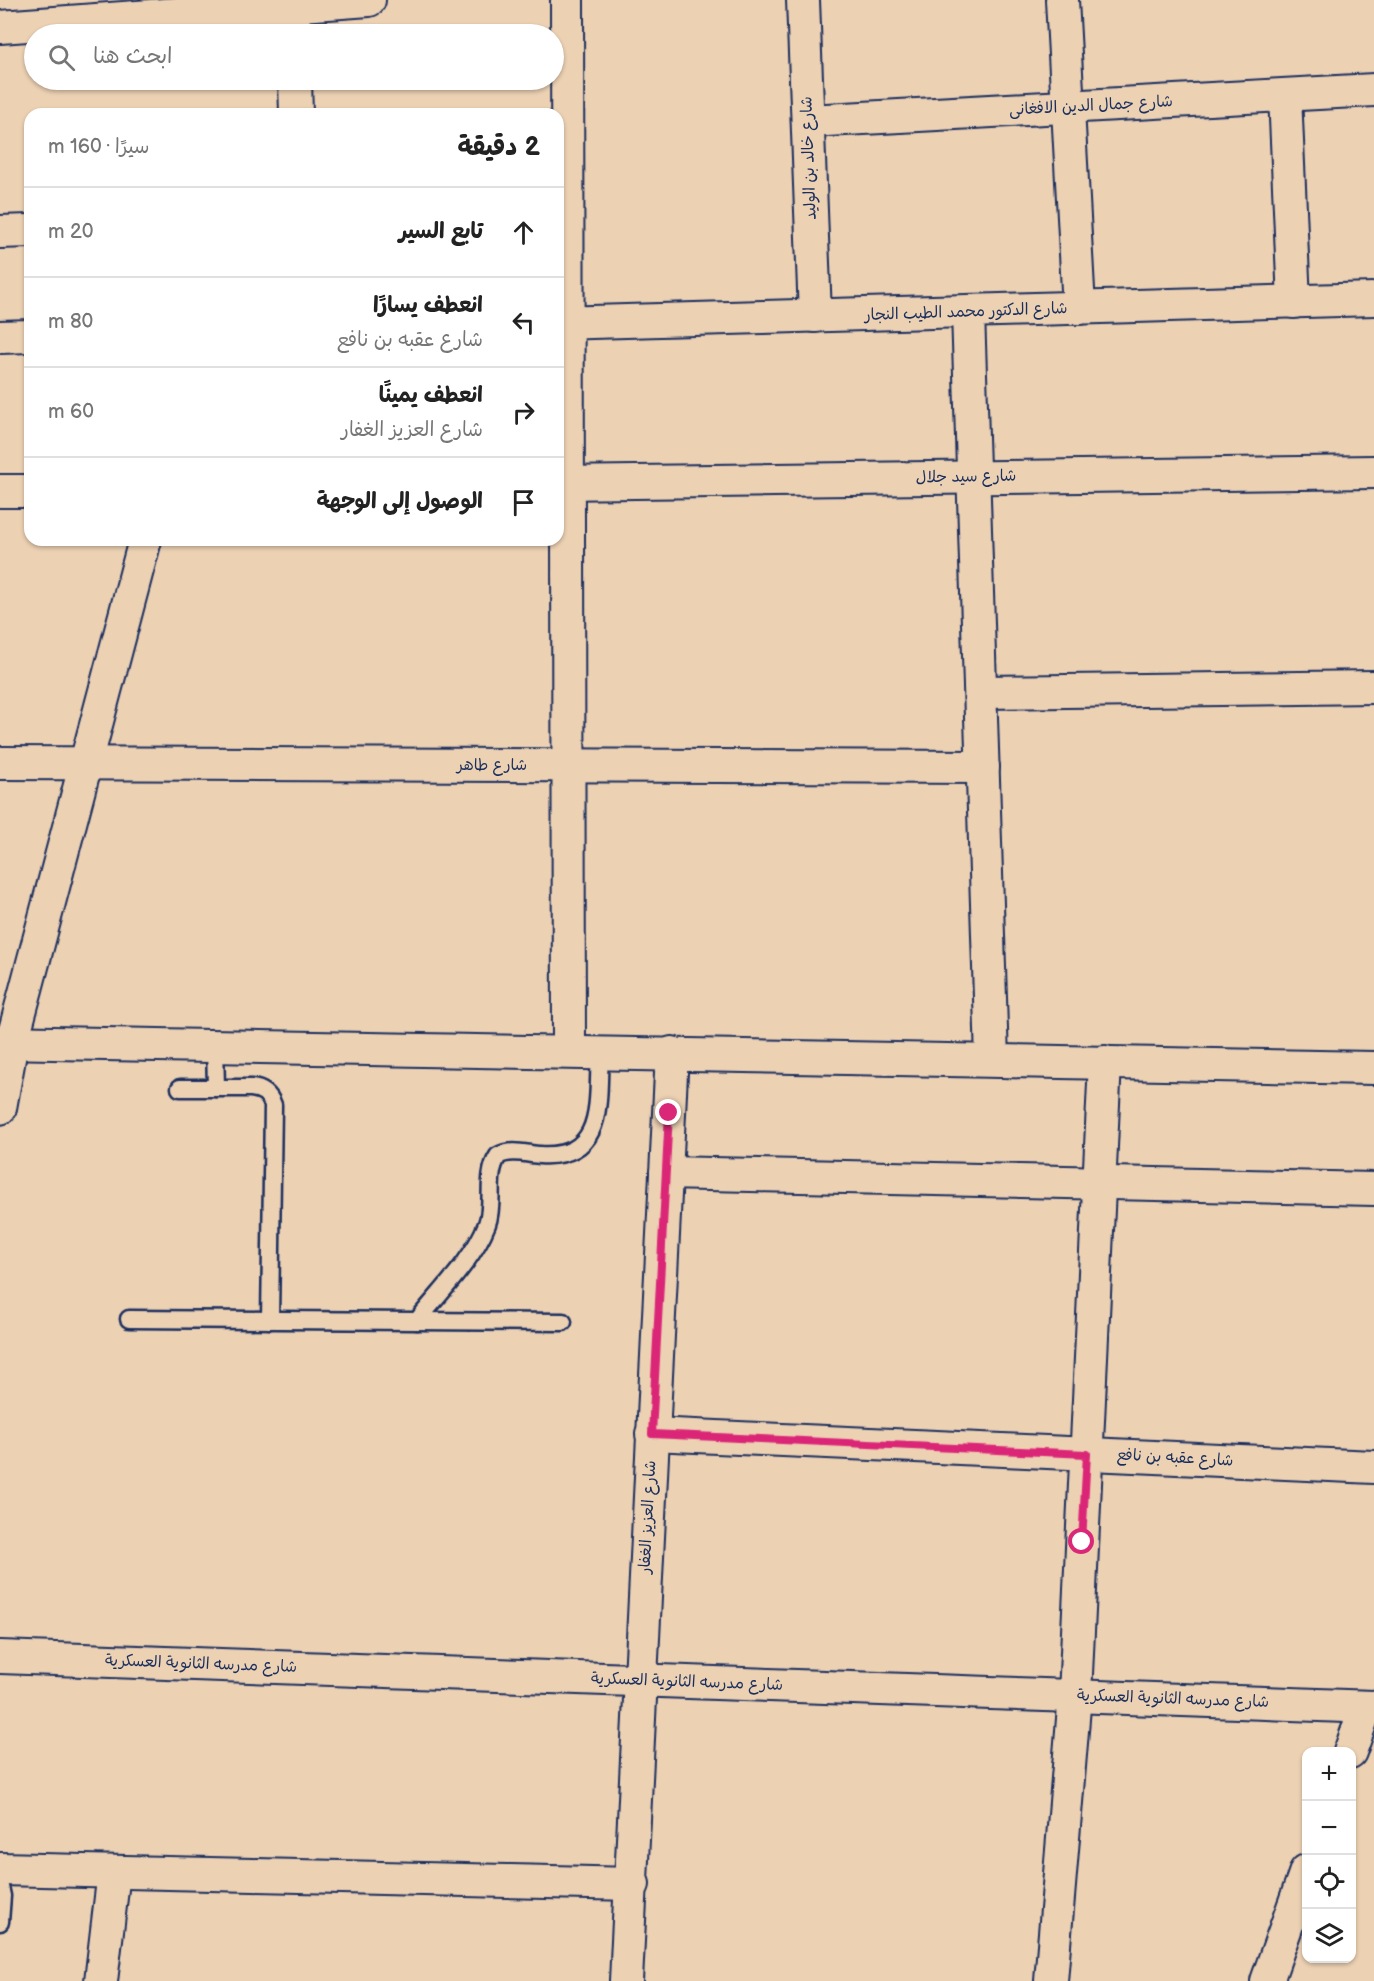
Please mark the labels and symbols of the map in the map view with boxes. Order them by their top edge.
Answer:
street label: شارع جمال الدين الافغانى [1009,92,1173,121]
street label: شارع خالد بن الوليد [797,96,822,220]
street label: شارع الدكتور محمد الطيب النجار [862,299,1068,326]
street label: شارع سيد جلال [915,467,1017,488]
street label: شارع طاهر [455,756,527,776]
route end [655,1099,681,1125]
street label: شارع عقبه بن نافع [1116,1445,1234,1472]
street label: شارع العزيز الغفار [635,1460,661,1576]
route start [1068,1528,1094,1554]
street label: شارع مدرسه الثانوية العسكرية [105,1651,297,1678]
street label: شارع مدرسه الثانوية العسكرية [591,1669,783,1696]
street label: شارع مدرسه الثانوية العسكرية [1077,1686,1269,1713]

